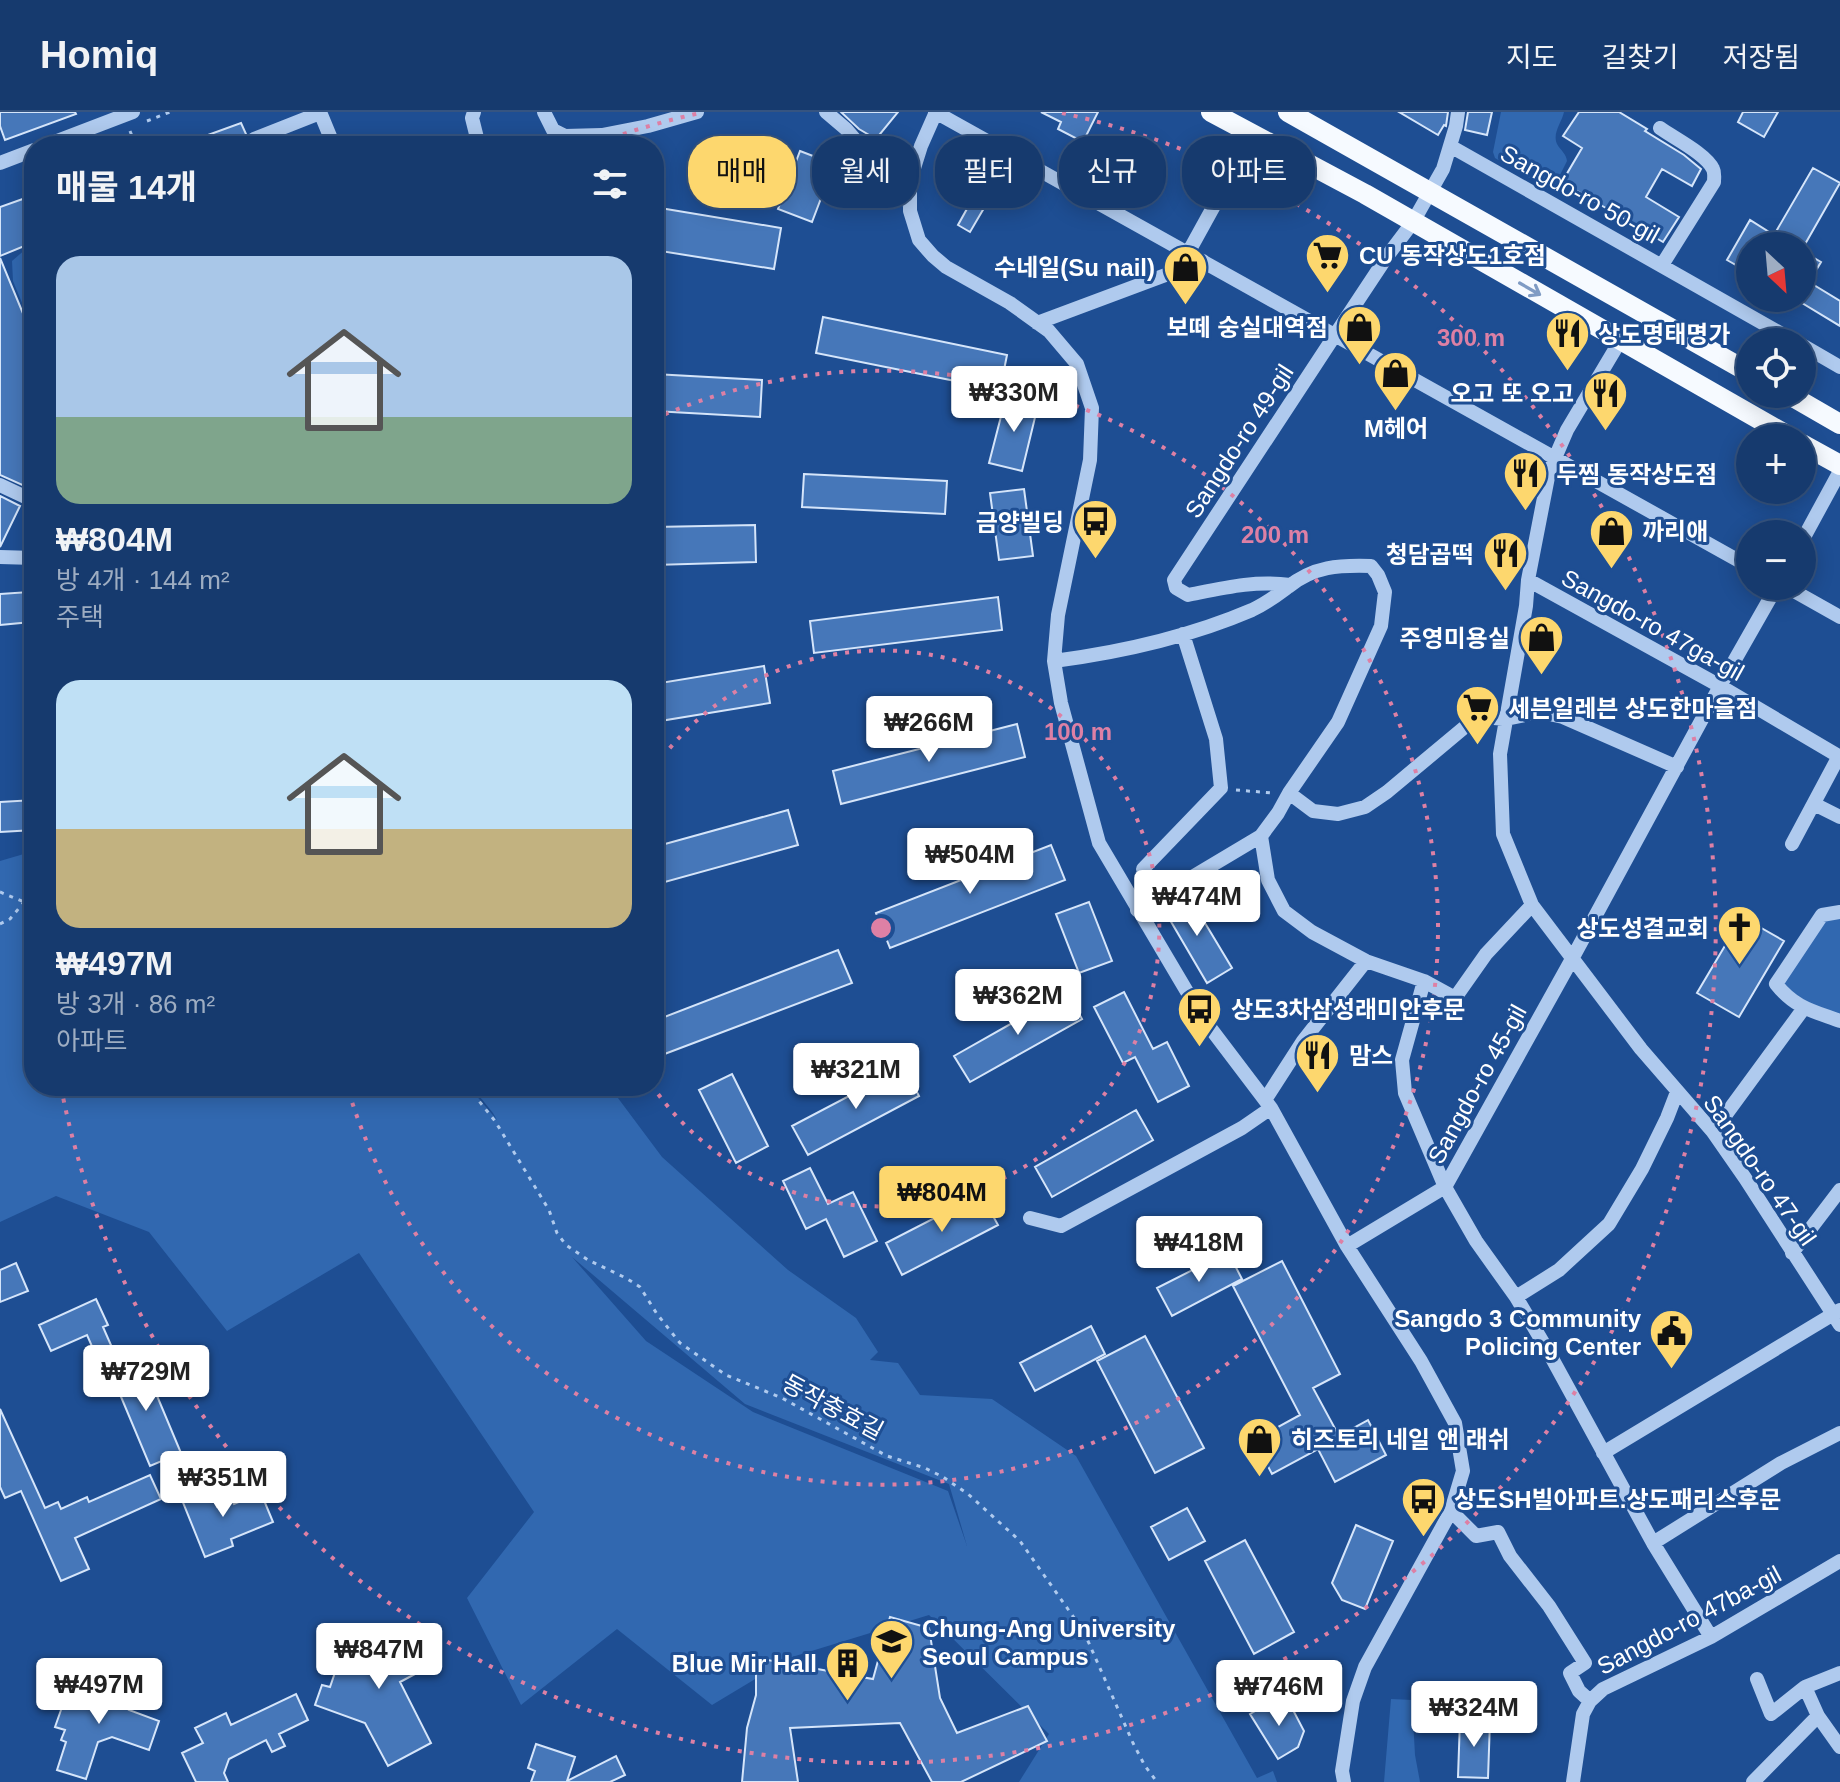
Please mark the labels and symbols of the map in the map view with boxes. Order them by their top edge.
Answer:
street label: Sangdo-ro 50-gil [1496,139,1664,249]
supermarket icon: CU 동작상도1호점 [1304,231,1352,294]
north arrow [1736,232,1816,312]
place label: CU 동작상도1호점 [1359,242,1546,269]
shop icon: 수네일(Su nail) [1162,243,1210,306]
place label: 수네일(Su nail) [994,254,1155,281]
one-way arrow [1518,281,1541,297]
shop icon: 보떼 숭실대역점 [1335,303,1383,366]
restaurant icon: 상도명태명가 [1543,310,1591,373]
place label: 보떼 숭실대역점 [1167,314,1328,341]
place label: 상도명태명가 [1598,321,1730,348]
text: 300 m [1437,324,1505,351]
shop icon: M헤어 [1372,350,1420,413]
street label: Sangdo-ro 49-gil [1179,359,1299,523]
pin: ₩330M [958,366,1070,434]
restaurant icon: 오고 또 오고 [1581,369,1629,432]
place label: 오고 또 오고 [1450,380,1574,407]
place label: M헤어 [1364,415,1428,442]
restaurant icon: 두찜 동작상도점 [1501,450,1549,513]
place label: 두찜 동작상도점 [1556,461,1717,488]
bus stop icon: 금양빌딩 [1071,498,1119,561]
shop icon: 까리애 [1587,507,1635,570]
place label: 금양빌딩 [976,509,1064,536]
place label: 까리애 [1642,518,1708,545]
text: 200 m [1241,521,1309,548]
restaurant icon: 청담곱떡 [1481,530,1529,593]
place label: 청담곱떡 [1386,541,1474,568]
street label: Sangdo-ro 47ga-gil [1557,564,1749,686]
shop icon: 주영미용실 [1517,614,1565,677]
place label: 주영미용실 [1400,625,1510,652]
supermarket icon: 세븐일레븐 상도한마을점 [1453,684,1501,747]
place label: 세븐일레븐 상도한마을점 [1508,695,1758,722]
pin: ₩266M [873,696,985,764]
text: 100 m [1044,718,1112,745]
pin: ₩504M [914,828,1026,896]
pin: ₩474M [1141,870,1253,938]
church icon: 상도성결교회 [1716,904,1764,967]
centre of rings [867,914,895,942]
place label: 상도성결교회 [1577,915,1709,942]
pin: ₩362M [962,969,1074,1037]
bus stop icon: 상도3차삼성래미안후문 [1176,985,1224,1048]
place label: 상도3차삼성래미안후문 [1231,996,1465,1023]
street label: Sangdo-ro 45-gil [1422,1000,1532,1168]
restaurant icon: 맘스 [1294,1031,1342,1094]
place label: 맘스 [1349,1042,1393,1069]
pin: ₩321M [800,1043,912,1111]
street label: Sangdo-ro 47-gil [1698,1090,1822,1250]
pin: ₩804M [886,1166,998,1234]
pin: ₩418M [1143,1216,1255,1284]
place label: Sangdo 3 Community Policing Center [1394,1305,1642,1360]
public building icon: Sangdo 3 Community Policing Center [1648,1308,1696,1371]
pin: ₩729M [90,1345,202,1413]
street label: 동작충효길 [778,1369,888,1445]
shop icon: 히즈토리 네일 앤 래쉬 [1236,1415,1284,1478]
place label: 히즈토리 네일 앤 래쉬 [1291,1426,1510,1453]
pin: ₩351M [167,1451,279,1519]
bus stop icon: 상도SH빌아파트.상도패리스후문 [1399,1475,1447,1538]
place label: 상도SH빌아파트.상도패리스후문 [1454,1486,1781,1513]
street label: Sangdo-ro 47ba-gil [1593,1560,1785,1680]
place label: Chung-Ang University Seoul Campus [922,1615,1176,1670]
school or university icon: Chung-Ang University Seoul Campus [867,1618,915,1681]
pin: ₩847M [323,1623,435,1691]
building icon: Blue Mir Hall [824,1639,872,1702]
place label: Blue Mir Hall [672,1650,817,1677]
pin: ₩497M [43,1658,155,1726]
pin: ₩746M [1223,1660,1335,1728]
pin: ₩324M [1418,1681,1530,1749]

